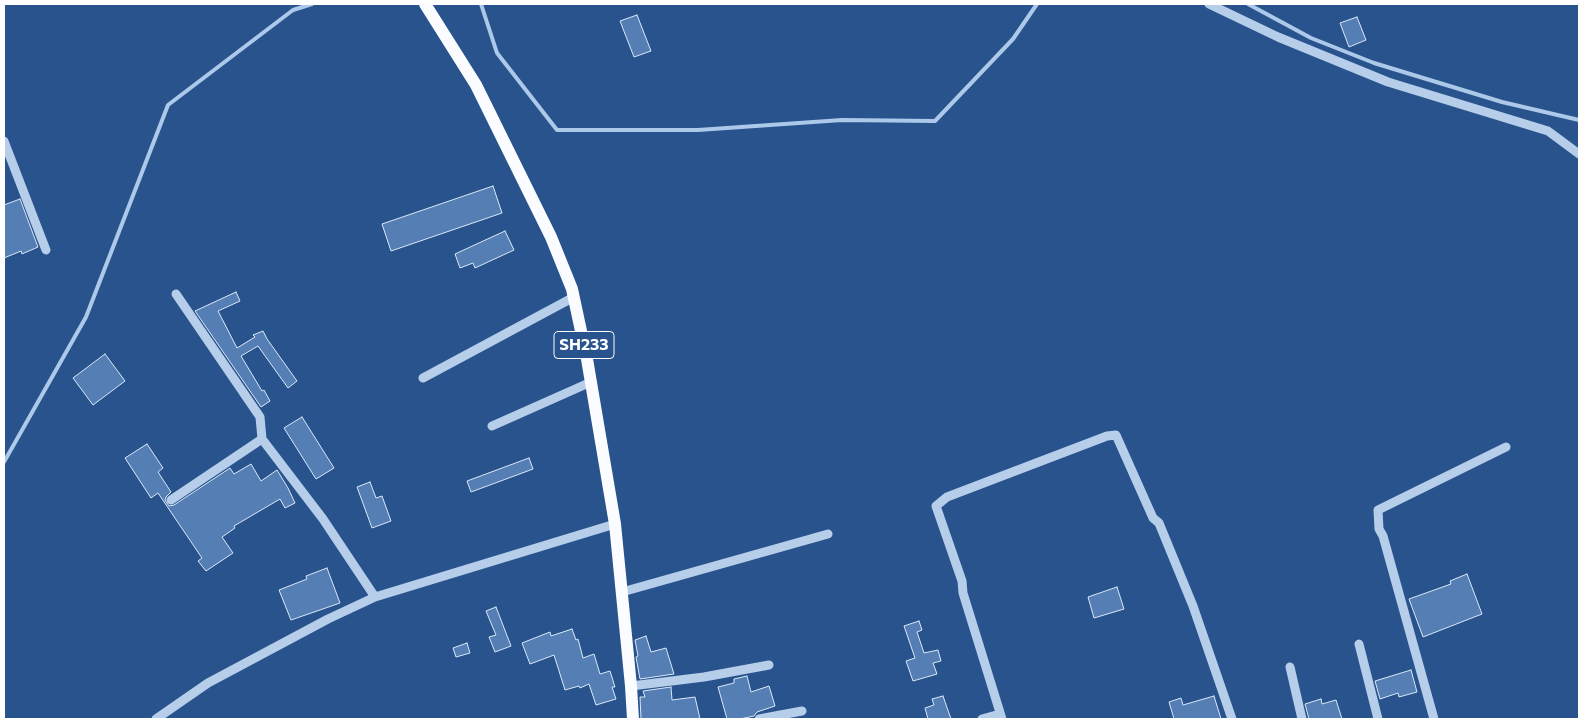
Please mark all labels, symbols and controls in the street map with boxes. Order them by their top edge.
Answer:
road number: SH233 [554,332,614,358]

